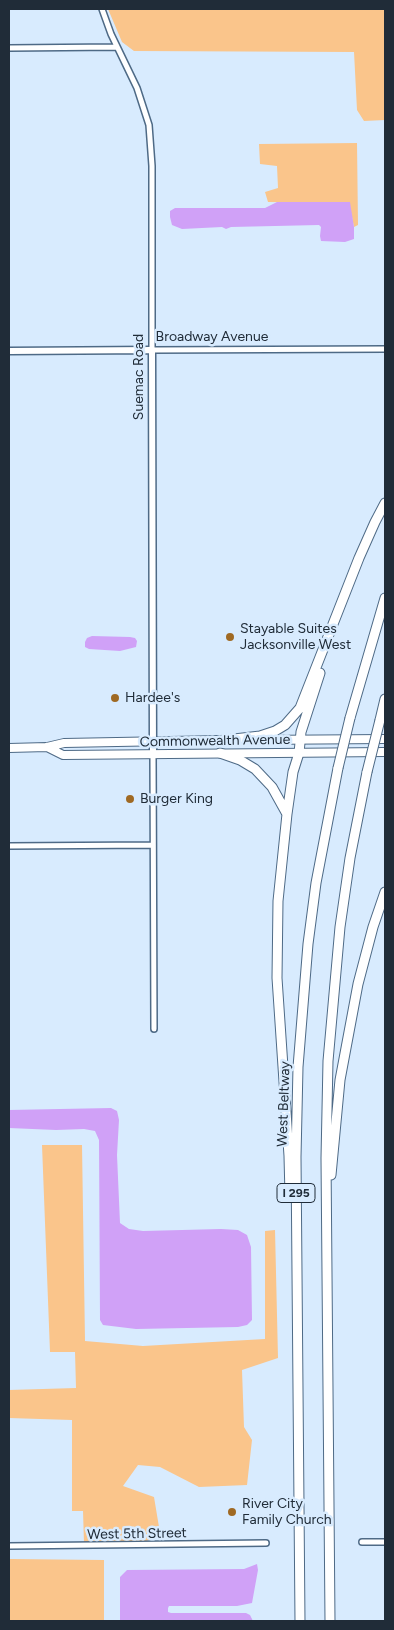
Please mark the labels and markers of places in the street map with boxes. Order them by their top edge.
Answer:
place label: Stayable Suites Jacksonville West [240,621,351,654]
marker: Stayable Suites Jacksonville West [224,631,236,643]
place label: Hardee's [125,690,180,706]
marker: Hardee's [109,692,121,704]
place label: Burger King [140,791,213,807]
marker: Burger King [124,793,136,805]
place label: River City Family Church [242,1496,332,1528]
marker: River City Family Church [226,1506,238,1518]

